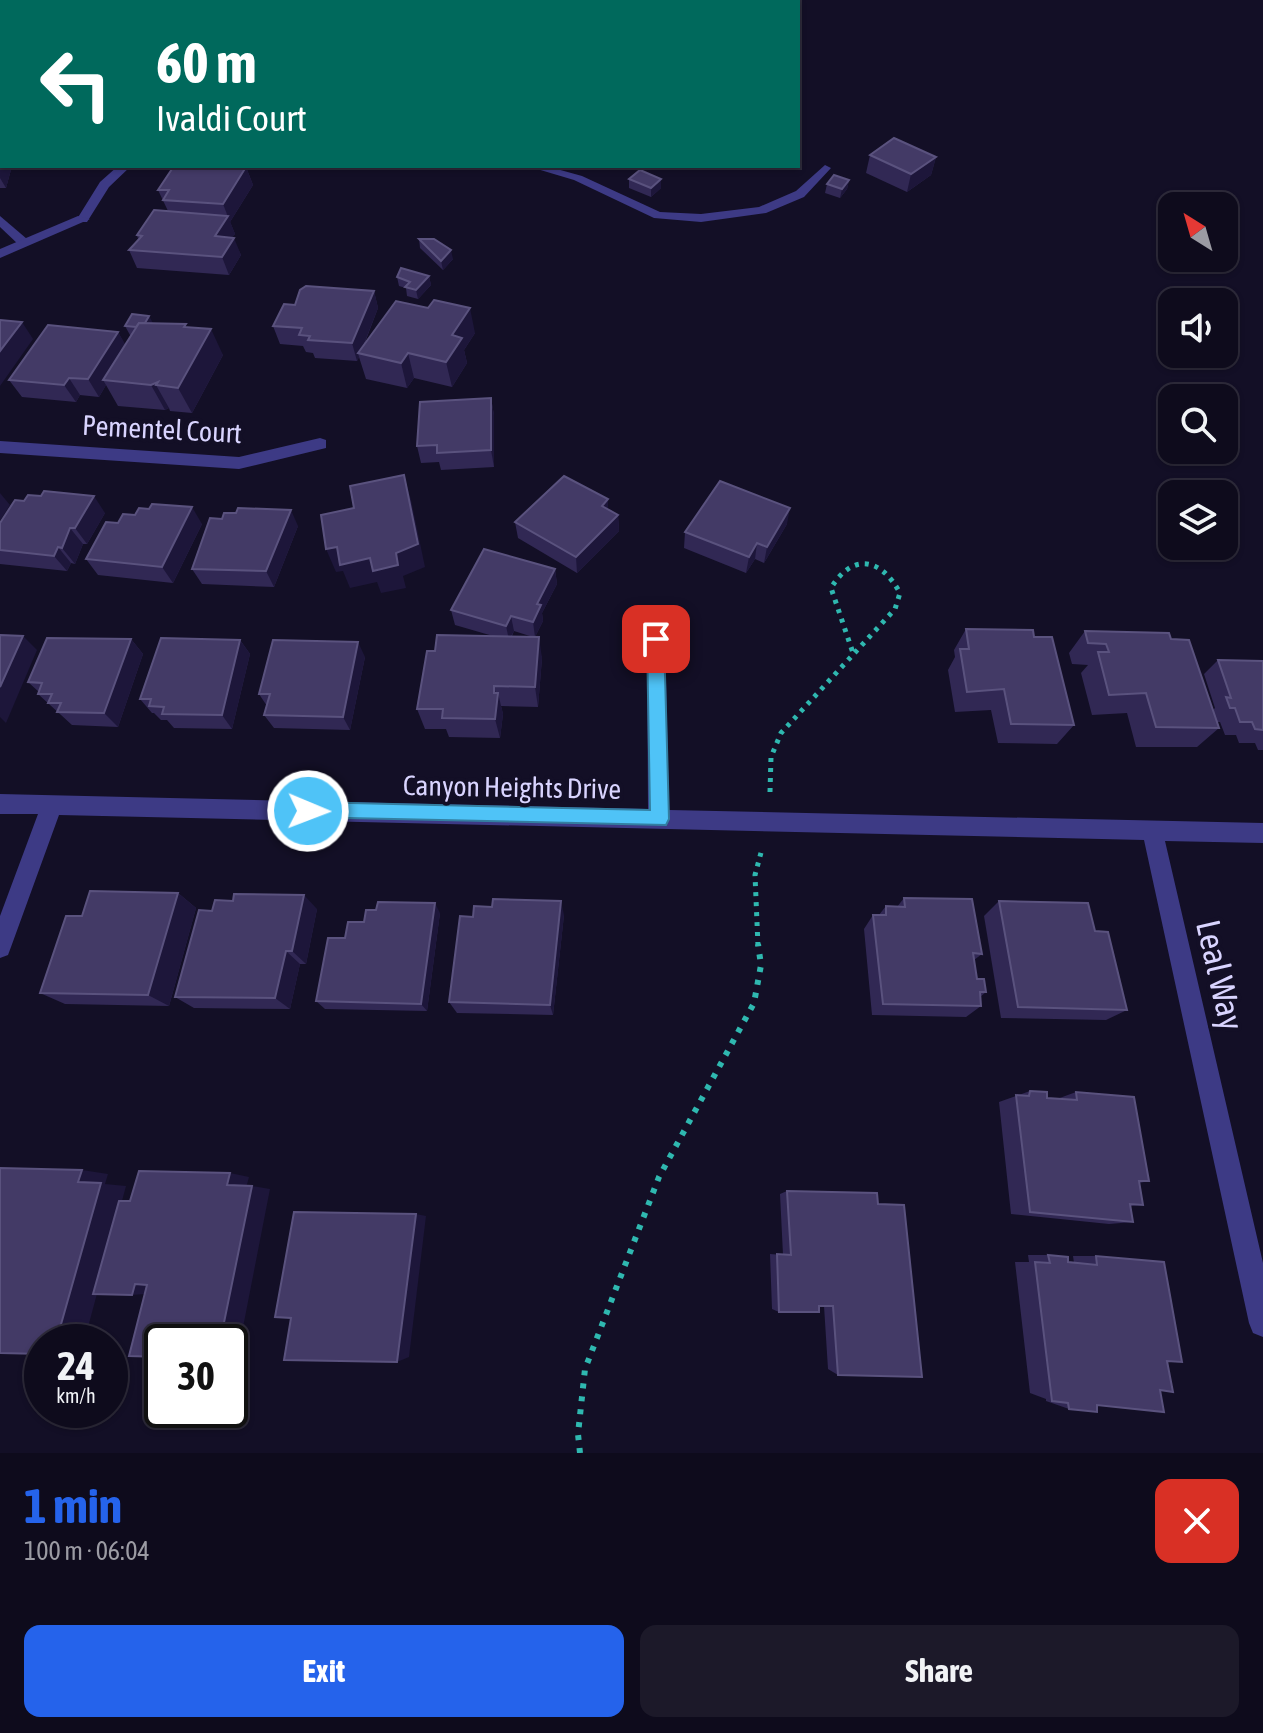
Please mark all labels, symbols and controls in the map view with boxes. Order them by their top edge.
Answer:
text: 60 m [156,31,257,95]
icon: left [24,32,128,136]
text: Ivaldi Court [156,97,307,139]
north arrow [1158,192,1238,272]
map controls [1158,192,1238,560]
button: sound [1158,288,1238,368]
button: search [1158,384,1238,464]
street label: Pementel Court [81,409,243,449]
button: layers [1158,480,1238,560]
pin [622,605,690,673]
icon: arrive [634,617,678,661]
position arrow [266,769,350,853]
street label: Canyon Heights Drive [403,769,621,805]
street label: Leal Way [1189,916,1252,1034]
speed limit sign: 30 [144,1324,248,1428]
text: 24 [57,1343,95,1388]
text: km/h [56,1384,96,1407]
text: 1 min [24,1478,122,1533]
button: close [1155,1479,1239,1563]
text: 100 m · 06:04 [24,1536,150,1566]
button: Exit [24,1625,624,1717]
button: Share [640,1625,1239,1717]

